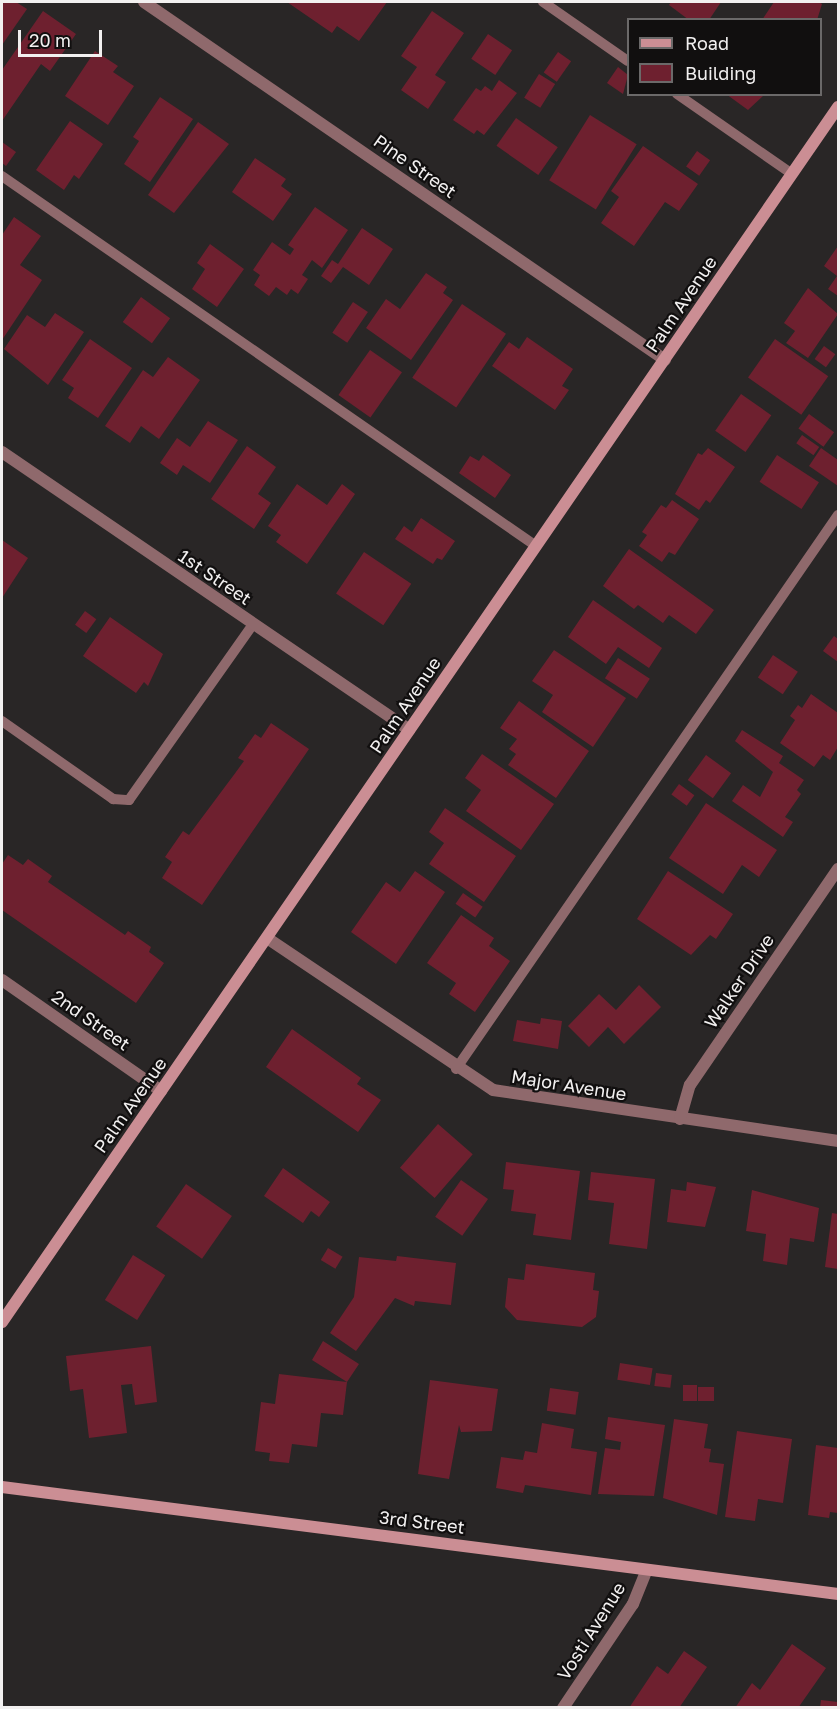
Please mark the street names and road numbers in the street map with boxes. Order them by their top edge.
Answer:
street label: Pine Street [370,130,460,202]
street label: Palm Avenue [641,252,721,356]
street label: 1st Street [174,545,256,609]
street label: Palm Avenue [365,653,445,757]
street label: Walker Drive [700,930,778,1032]
street label: 2nd Street [48,985,134,1055]
street label: Palm Avenue [89,1053,171,1157]
street label: Major Avenue [510,1065,628,1105]
street label: 3rd Street [378,1506,466,1538]
street label: Vosti Avenue [552,1578,630,1684]

